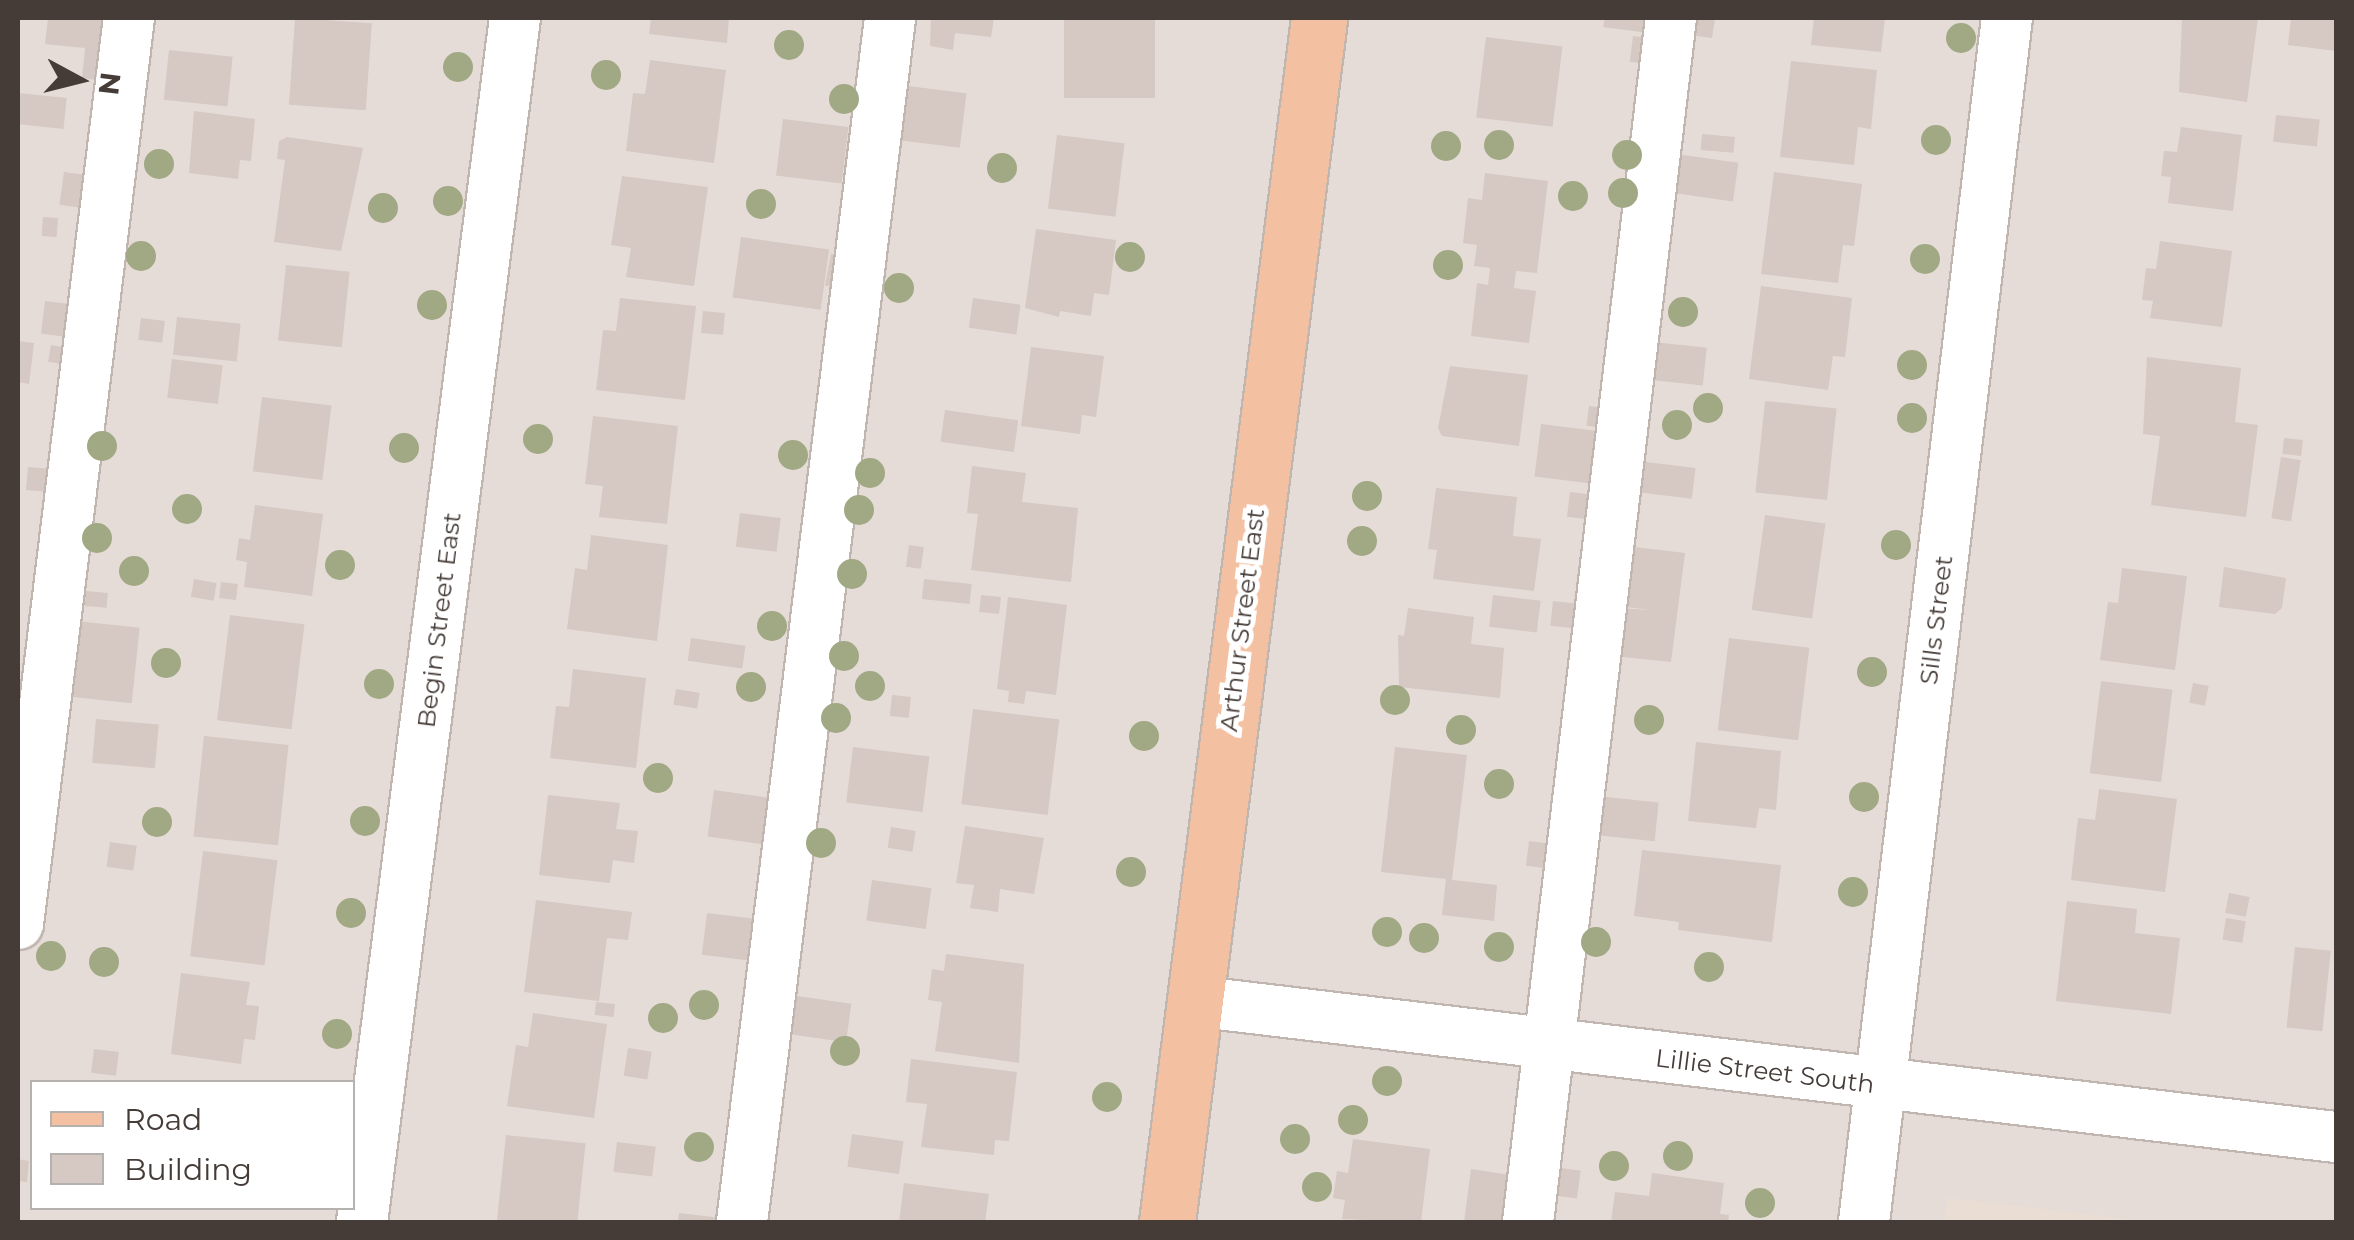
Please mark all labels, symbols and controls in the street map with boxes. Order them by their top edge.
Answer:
north arrow [30,30,130,130]
text: N [92,70,128,97]
street label: Arthur Street East [1213,507,1271,733]
street label: Begin Street East [411,510,467,730]
street label: Sills Street [1913,554,1959,686]
street label: Lillie Street South [1654,1043,1876,1099]
legend [30,1080,355,1210]
text: Road [124,1101,202,1138]
text: Building [124,1151,252,1188]

